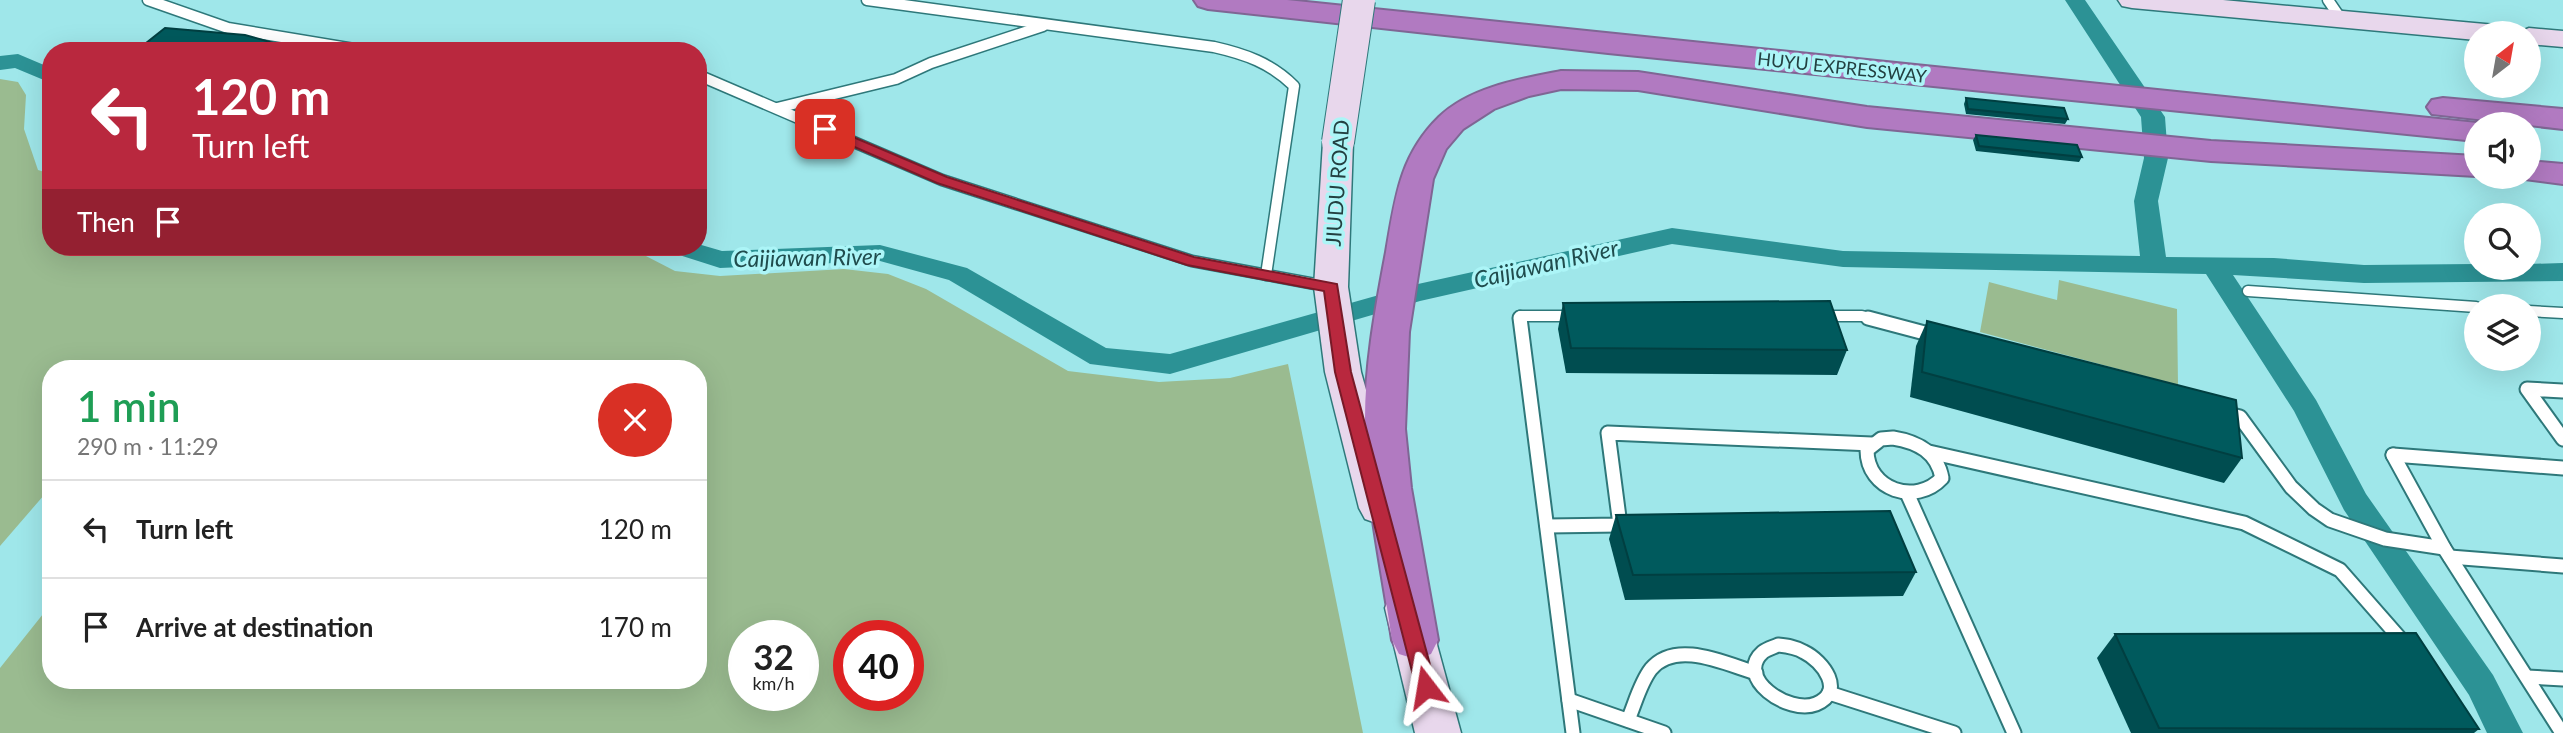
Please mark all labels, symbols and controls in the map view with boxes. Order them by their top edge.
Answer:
north arrow [2464,21,2541,98]
map controls [2464,21,2541,371]
street label: HUYU EXPRESSWAY [1756,47,1929,87]
text: 120 m [192,67,330,125]
icon: left [77,70,168,161]
pin [795,99,855,159]
icon: arrive [806,110,844,148]
button: sound [2464,112,2541,189]
street label: JIUDU ROAD [1320,119,1353,247]
text: Turn left [192,126,309,165]
icon: arrive [149,203,187,241]
button: search [2464,203,2541,280]
text: Then [77,206,135,238]
water label: Caijiawan River [1471,233,1622,293]
water label: Caijiawan River [733,242,882,272]
button: layers [2464,294,2541,371]
text: 1 min [77,381,181,431]
button: close [598,383,672,457]
text: 290 m · 11:29 [77,432,219,460]
icon: left [77,510,115,548]
text: Turn left [136,513,233,545]
text: 120 m [599,513,672,545]
icon: arrive [77,608,115,646]
text: Arrive at destination [136,611,373,643]
text: 170 m [599,611,672,643]
speed limit sign: 40 [833,620,924,711]
text: 32 [753,635,794,677]
position arrow [1389,650,1463,724]
text: km/h [752,672,795,694]

